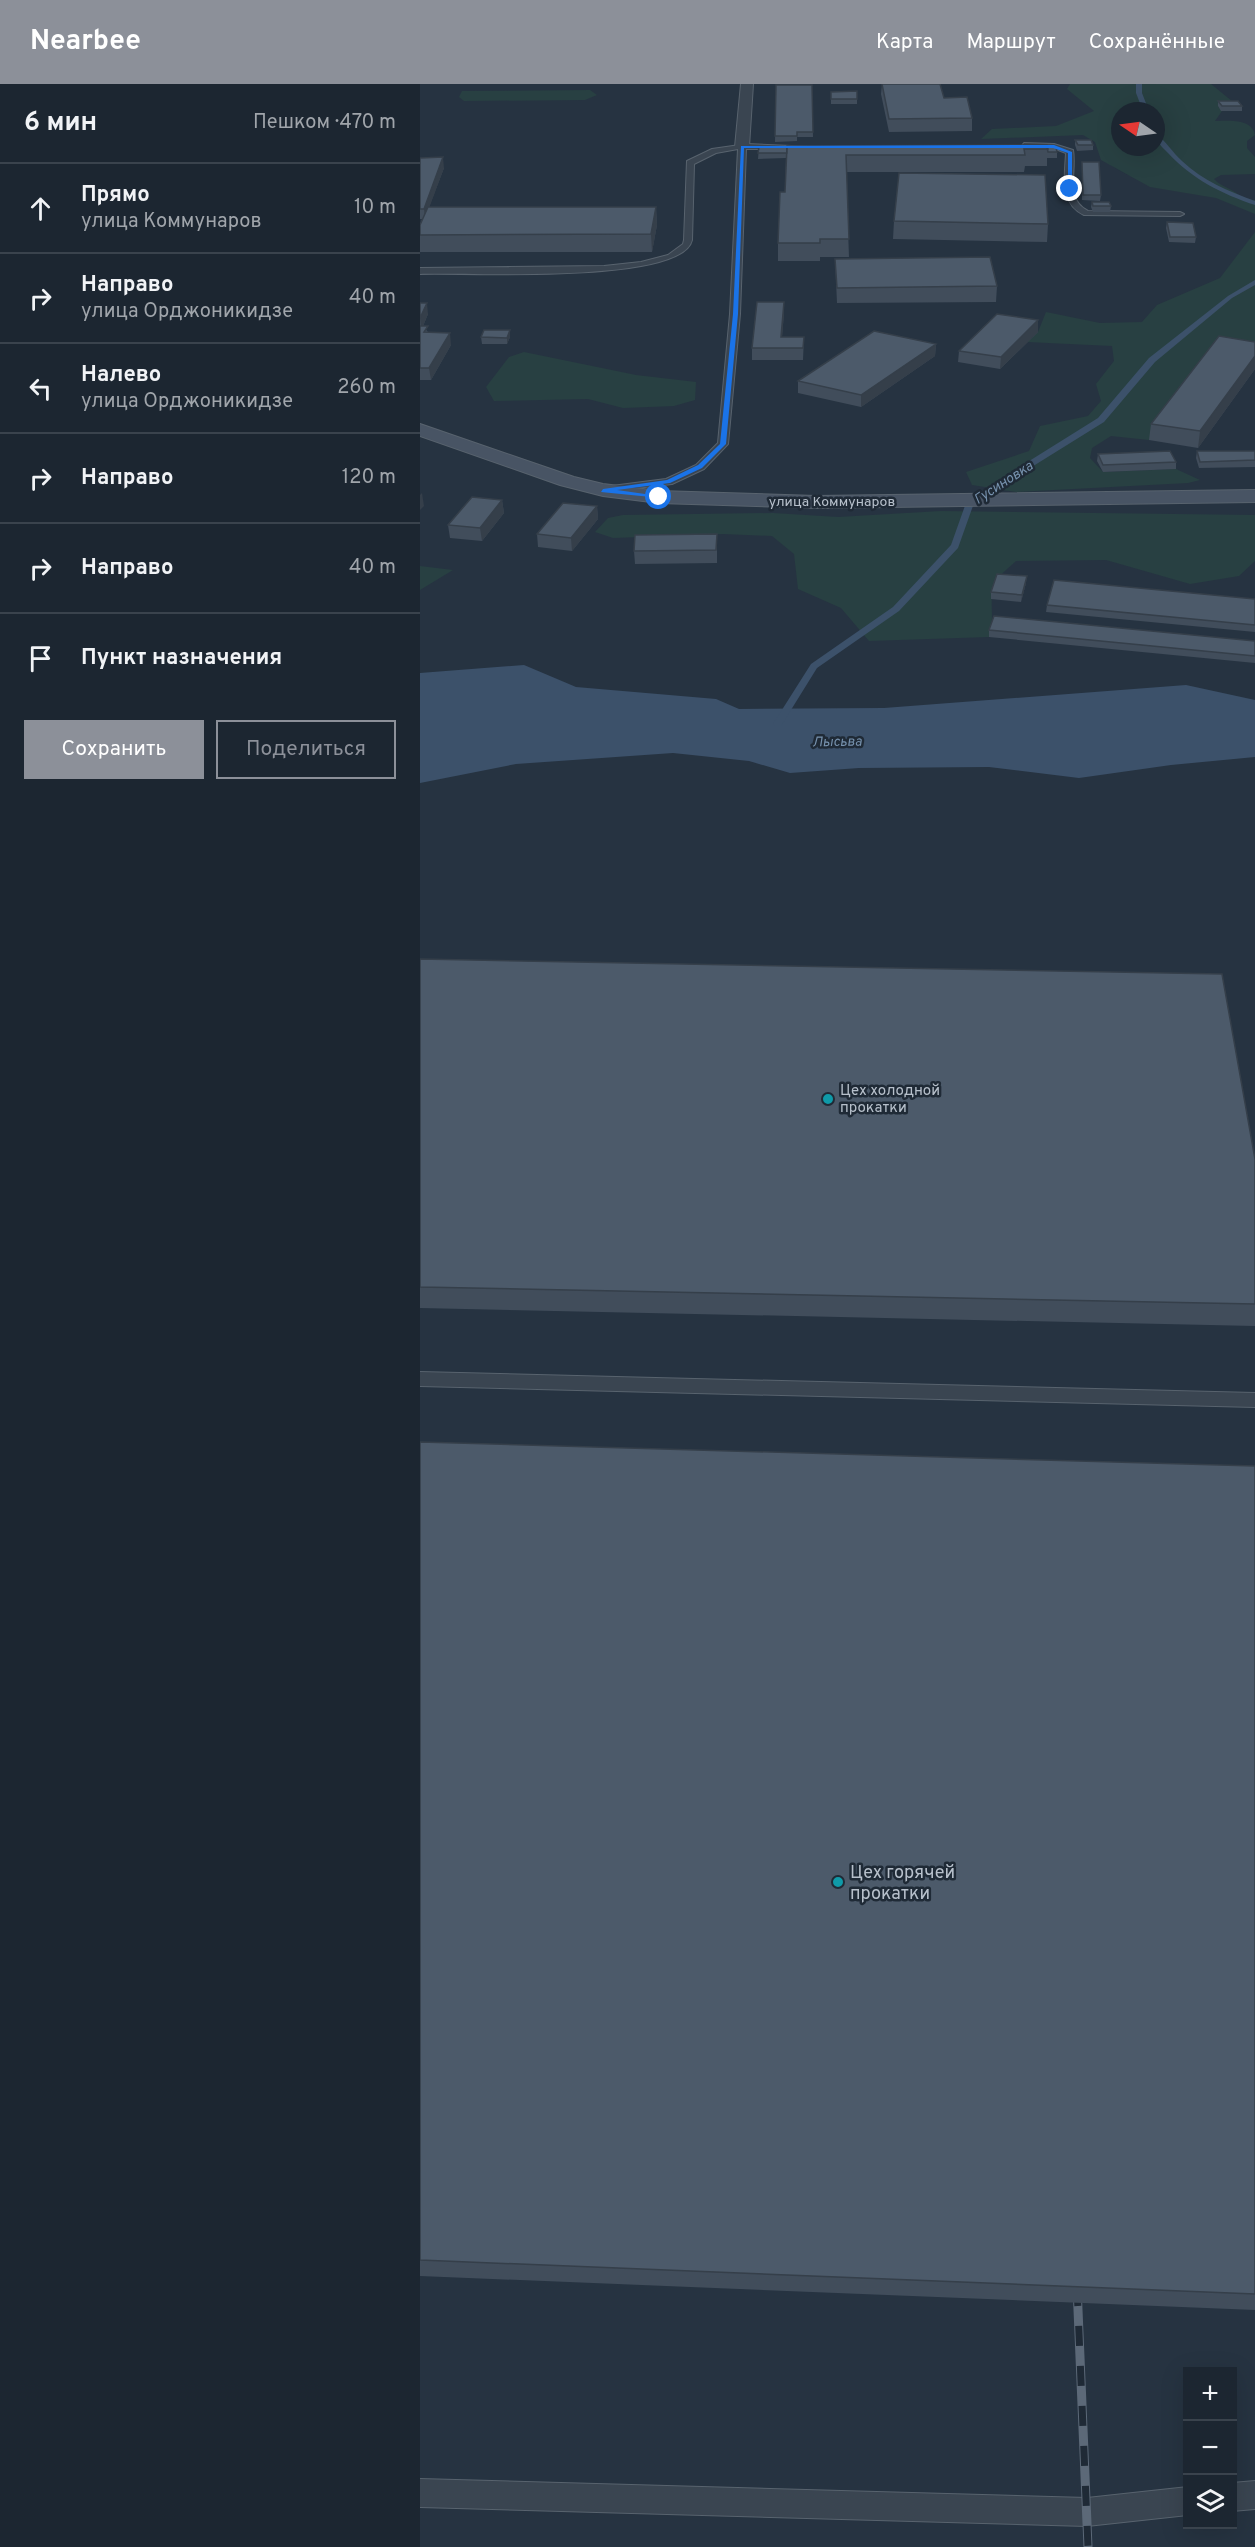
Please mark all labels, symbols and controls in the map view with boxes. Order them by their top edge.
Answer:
text: Nearbee [30,24,141,60]
text: Карта [876,29,933,56]
text: Маршрут [966,29,1056,56]
text: Сохранённые [1089,29,1225,56]
north arrow [1111,102,1165,156]
text: 6 мин [24,107,97,140]
text: Пешком · 470 m [253,110,396,136]
route end [1056,175,1082,201]
text: Прямо [81,182,150,209]
icon: ahead [24,192,57,225]
text: 10 m [354,195,396,221]
text: улица Коммунаров [81,209,262,235]
text: Направо [81,272,173,299]
icon: right [24,282,57,315]
text: 40 m [349,285,396,311]
text: улица Орджоникидзе [81,299,293,325]
text: Налево [81,362,161,389]
icon: left [24,372,57,405]
text: 260 m [337,375,396,401]
text: улица Орджоникидзе [81,389,293,415]
water label: Гусиновка [971,457,1037,509]
icon: right [24,462,57,495]
text: Направо [81,465,173,492]
text: 120 m [342,465,396,491]
route start [645,483,671,509]
street label: улица Коммунаров [769,494,895,511]
icon: right [24,552,57,585]
text: Направо [81,555,173,582]
text: 40 m [349,555,396,581]
icon: arrive [24,642,57,675]
text: Пункт назначения [81,645,282,672]
button: Сохранить [24,720,204,779]
button: Поделиться [216,720,396,779]
water label: Лысьва [812,734,863,751]
place label: Цех холодной прокатки [840,1082,940,1118]
marker: Цех холодной прокатки [821,1092,835,1106]
place label: Цех горячей прокатки [850,1862,955,1906]
marker: Цех горячей прокатки [831,1875,845,1889]
map controls [1183,2367,1237,2529]
button: + [1183,2367,1237,2421]
button: − [1183,2421,1237,2475]
button: layers [1183,2475,1237,2529]

